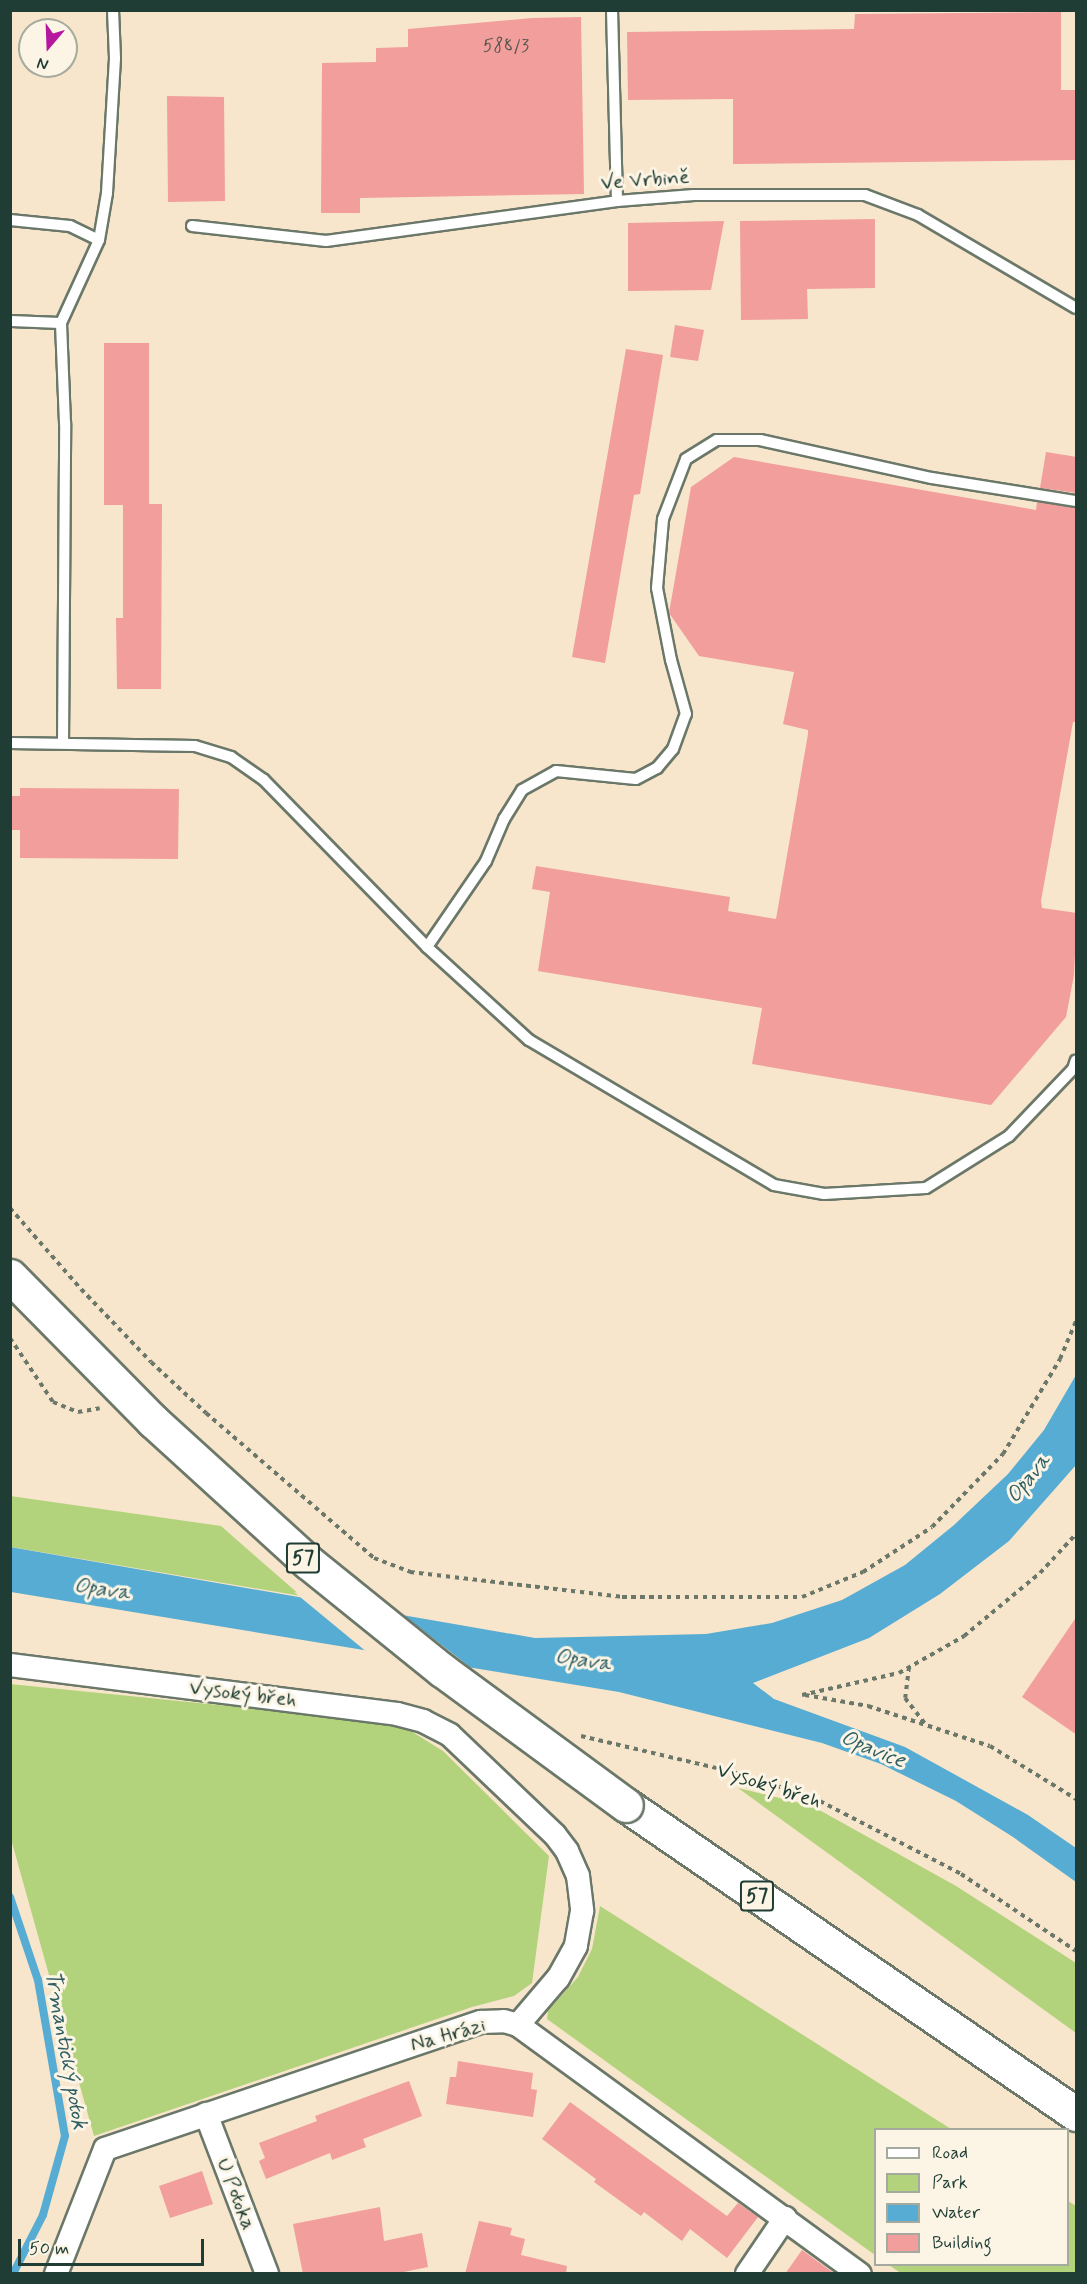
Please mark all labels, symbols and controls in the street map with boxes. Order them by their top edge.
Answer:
north arrow [18,18,78,78]
house number: 588/3 [483,35,529,57]
text: N [34,52,51,75]
street label: Ve Vrbině [600,164,690,196]
water label: Opava [1001,1449,1057,1509]
road number: 57 [285,1541,321,1575]
water label: Opava [72,1573,132,1607]
water label: Opava [553,1644,613,1678]
street label: Vysoký břeh [188,1675,298,1713]
water label: Opavice [837,1725,909,1775]
street label: Vysoký břeh [714,1757,824,1815]
road number: 57 [739,1879,775,1913]
water label: Trmantický potok [38,1969,92,2131]
street label: Na Hrázi [407,2012,489,2058]
legend [874,2128,1069,2266]
text: Road [932,2141,968,2165]
street label: U Potoka [211,2154,261,2234]
text: Park [932,2171,968,2195]
text: Water [932,2201,980,2225]
scale bar [21,2227,207,2265]
text: Building [932,2231,992,2255]
text: 50 m [29,2237,69,2261]

